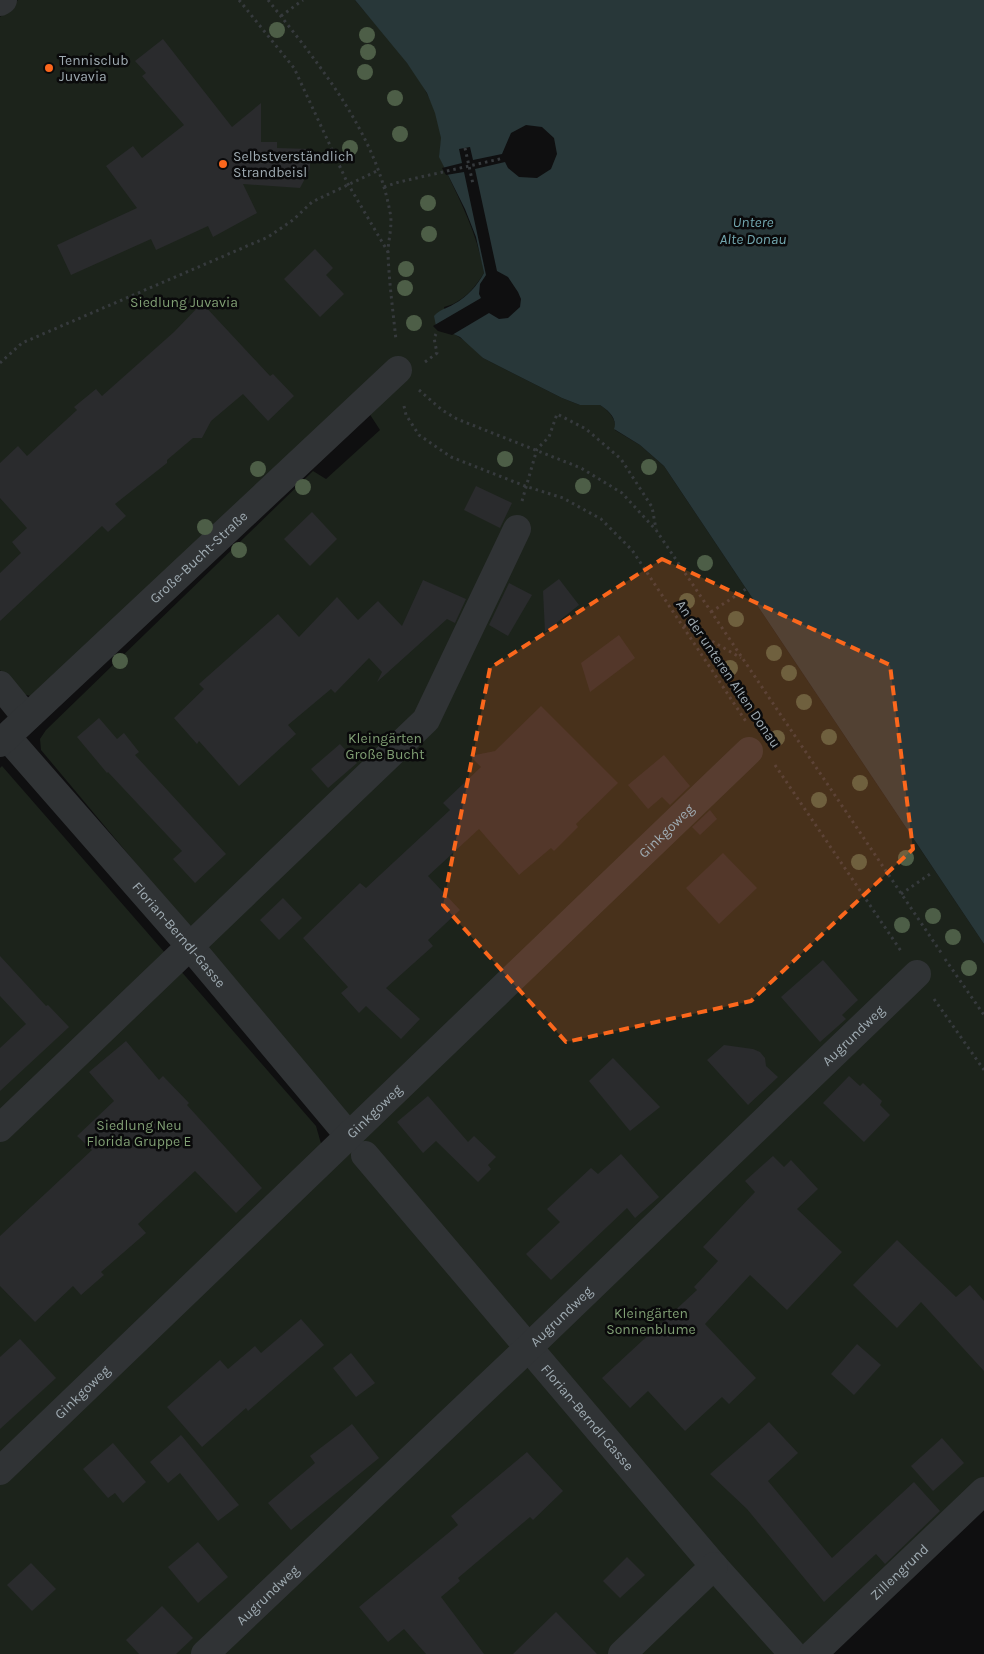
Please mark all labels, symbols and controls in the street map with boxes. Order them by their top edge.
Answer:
place label: Tennisclub Juvavia [59,52,129,85]
marker: Tennisclub Juvavia [43,62,55,74]
place label: Selbstverständlich Strandbeisl [233,148,354,181]
marker: Selbstverständlich Strandbeisl [217,158,229,170]
water label: Untere Alte Donau [720,213,786,248]
park label: Siedlung Juvavia [130,294,238,311]
street label: Große-Bucht-Straße [146,507,251,607]
street label: An der unteren Alten Donau [672,597,784,751]
park label: Kleingärten Große Bucht [346,730,424,763]
street label: Ginkgoweg [635,800,697,861]
street label: Florian-Berndl-Gasse [129,878,229,991]
street label: Augrundweg [818,1001,888,1069]
street label: Ginkgoweg [343,1081,405,1142]
park label: Siedlung Neu Florida Gruppe E [87,1117,191,1150]
street label: Augrundweg [526,1282,596,1350]
park label: Kleingärten Sonnenblume [606,1305,696,1338]
street label: Florian-Berndl-Gasse [538,1360,638,1474]
street label: Ginkgoweg [51,1361,114,1423]
street label: Zillengrund [866,1540,932,1604]
street label: Augrundweg [233,1561,302,1629]

